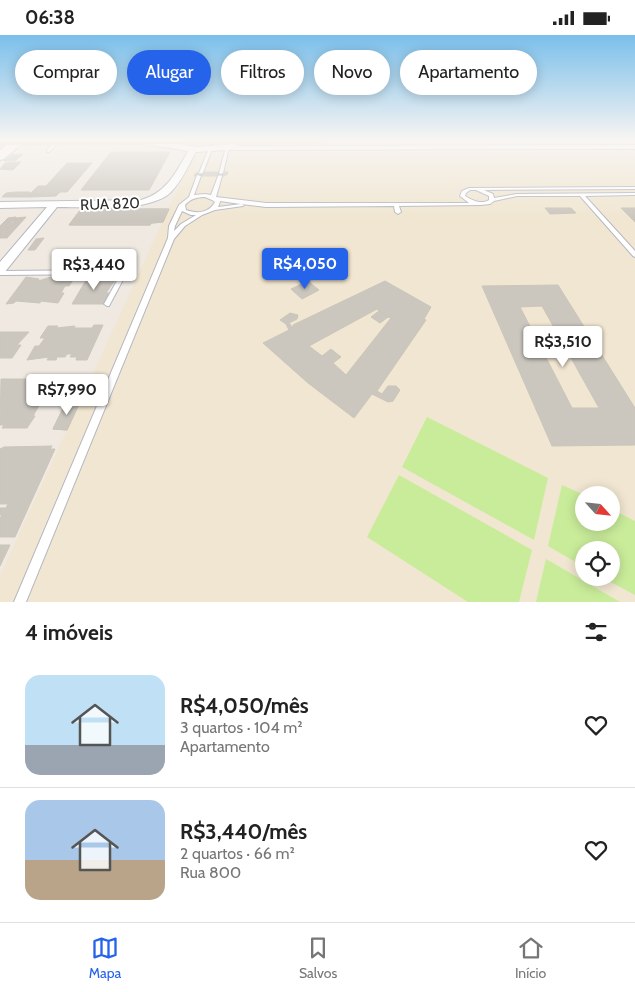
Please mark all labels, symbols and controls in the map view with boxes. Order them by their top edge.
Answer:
text: 06:38 [25,6,75,29]
chip: Comprar [15,50,117,95]
chip: Alugar [127,50,211,95]
chip: Filtros [221,50,304,95]
chip: Novo [314,50,390,95]
chip: Apartamento [400,50,537,95]
street label: RUA 820 [80,194,140,214]
pin: R$4,050 [259,247,351,290]
pin: R$3,440 [48,249,140,291]
text: R$4,050 [273,254,337,273]
text: R$3,440 [63,255,125,274]
pin: R$3,510 [517,325,609,368]
text: R$3,510 [534,332,592,351]
pin: R$7,990 [21,373,113,416]
text: R$7,990 [37,380,97,399]
north arrow [575,486,620,531]
map controls [575,486,620,586]
button: locate [575,541,620,586]
icon: filters [582,618,610,646]
text: 4 imóveis [25,620,113,645]
text: R$4,050/mês [180,693,309,718]
icon: home [65,695,125,755]
icon: heart [582,711,610,739]
text: 3 quartos · 104 m² [180,718,303,737]
text: Apartamento [180,737,270,756]
text: R$3,440/mês [180,819,307,844]
icon: home [65,820,125,880]
icon: heart [582,836,610,864]
text: 2 quartos · 66 m² [180,844,295,863]
text: Rua 800 [180,863,241,882]
tab: Mapa [89,934,121,982]
tab: Salvos [299,934,337,982]
tab: Início [515,934,546,982]

